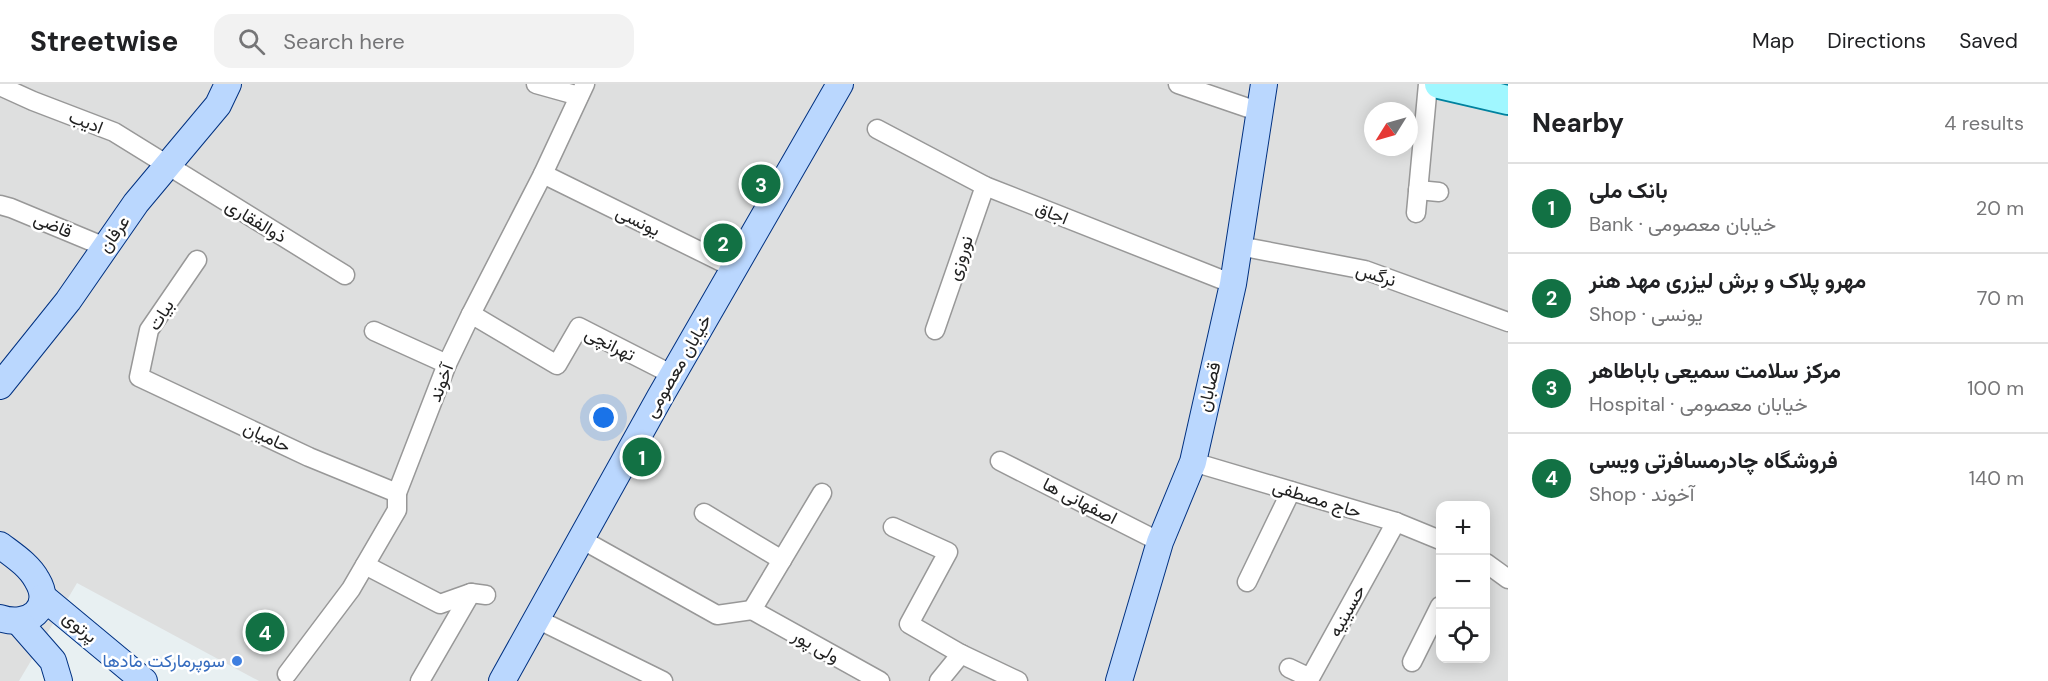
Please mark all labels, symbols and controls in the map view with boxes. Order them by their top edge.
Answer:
search box [214,14,634,68]
text: Streetwise [30,23,178,60]
icon: search [235,25,268,58]
text: Search here [283,27,405,56]
text: Map [1752,27,1794,55]
text: Directions [1827,27,1926,55]
text: Saved [1959,27,2018,55]
north arrow [1364,102,1418,156]
street label: ادیب [65,105,107,139]
text: Nearby [1532,106,1624,140]
text: 4 results [1944,110,2024,136]
pin: 3 [742,162,780,206]
text: بانک ملی [1589,176,1668,205]
street label: ذوالفقاری [221,193,291,249]
text: 1 [1548,195,1555,221]
text: 20 m [1976,195,2024,221]
street label: اجاق [1032,196,1072,230]
street label: یونسی [612,200,664,242]
street label: قاضی [30,206,76,244]
street label: عرفان [93,211,135,257]
text: Bank · خیابان معصومی [1589,211,1776,237]
pin: 2 [704,220,742,266]
street label: نوروزی [941,232,979,284]
street label: نرگس [1353,258,1399,292]
text: مهرو پلاک و برش لیزری مهد هنر [1589,266,1866,295]
text: 2 [1546,285,1557,311]
text: 70 m [1977,285,2024,311]
street label: بیات [142,295,180,335]
text: Shop · یونسی [1589,301,1703,327]
street label: خیابان معصومی [639,310,717,422]
street label: تهرانچی [581,321,639,367]
text: مرکز سلامت سمیعی باباطاهر [1589,356,1841,385]
street label: آخوند [423,359,460,405]
street label: قصابان [1192,360,1226,414]
text: 3 [1545,375,1558,401]
text: 100 m [1967,375,2024,401]
text: Hospital · خیابان معصومی [1589,391,1808,417]
your location [589,403,618,432]
street label: حامیان [239,416,295,458]
pin: 1 [622,434,662,479]
text: فروشگاه چادرمسافرتی ویسی [1589,446,1838,475]
text: 4 [1545,465,1558,491]
text: 140 m [1969,465,2024,491]
street label: اصفهانی ها [1039,472,1121,530]
street label: حاج مصطفی [1270,474,1364,524]
text: Shop · آخوند [1589,481,1694,507]
map controls [1436,501,1490,663]
button: + [1436,501,1490,555]
button: − [1436,555,1490,609]
street label: حسینیه [1323,581,1371,641]
street label: پرتوی [58,606,102,648]
button: locate [1436,609,1490,663]
pin: 4 [246,610,284,654]
street label: ولی پور [787,623,844,669]
place label: سوپرمارکت مادها [103,649,225,673]
marker: سوپرمارکت مادها [230,654,244,668]

